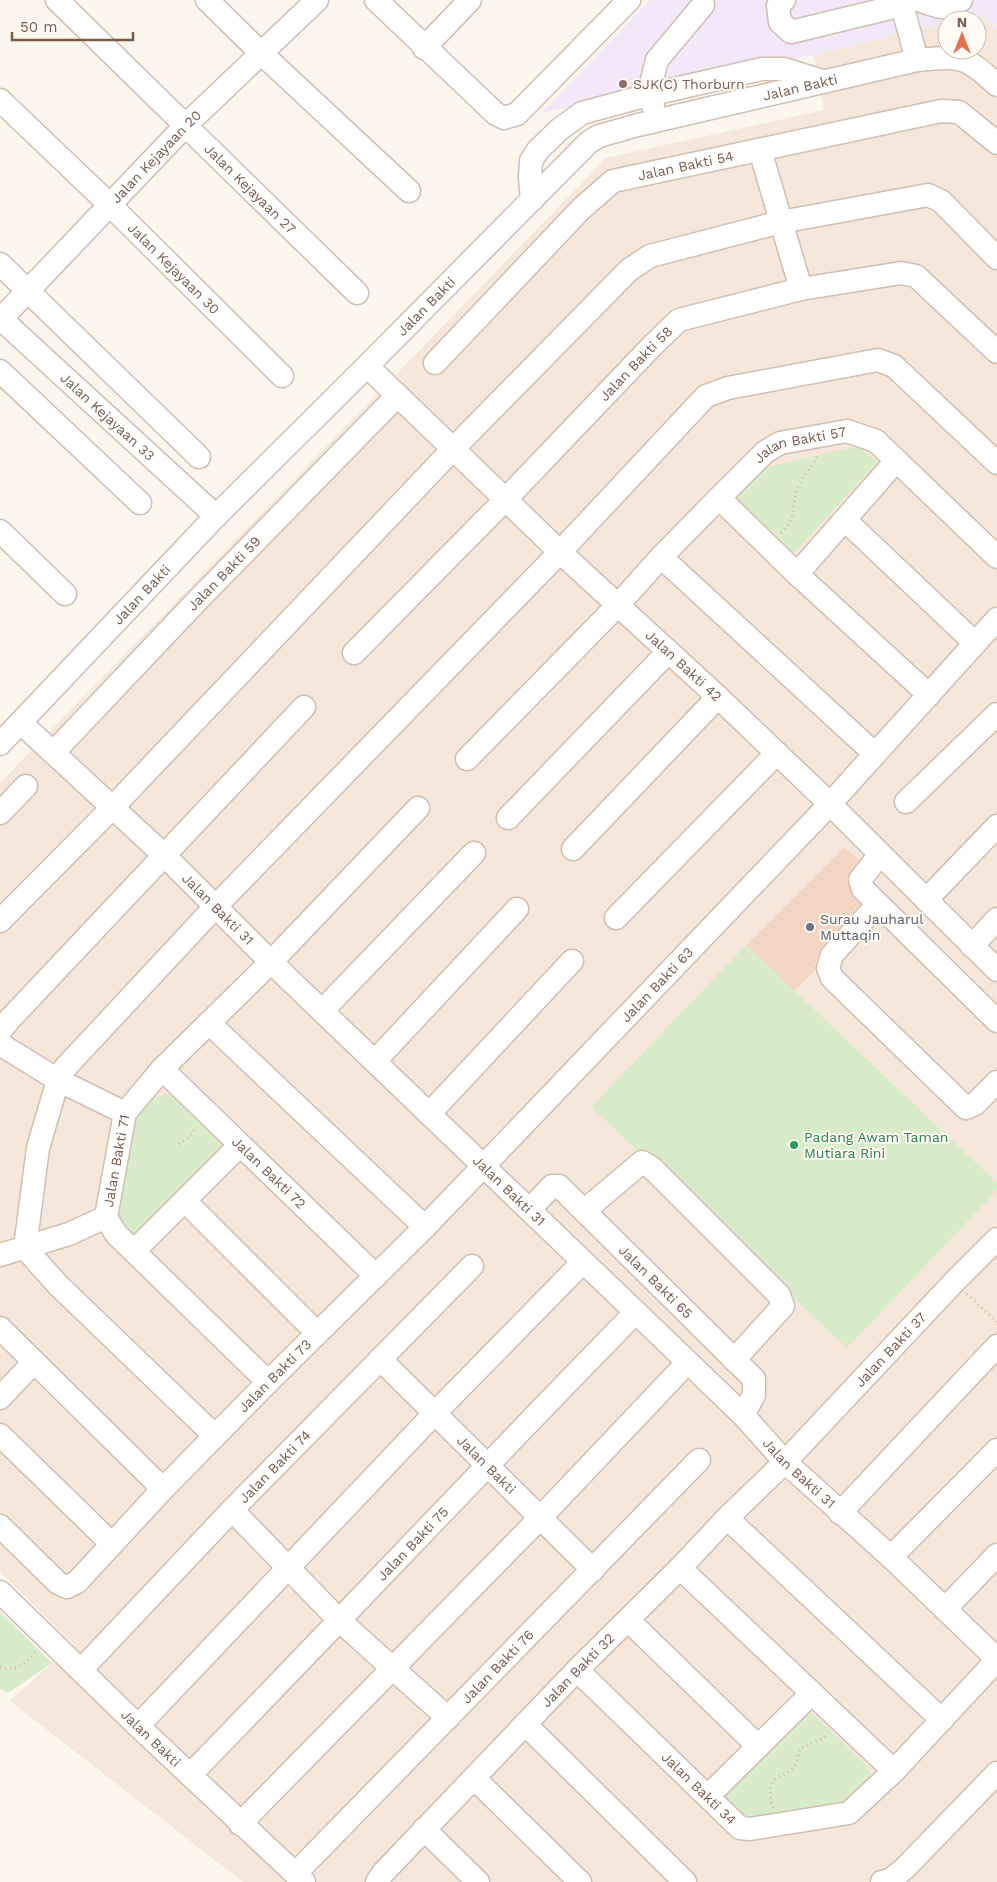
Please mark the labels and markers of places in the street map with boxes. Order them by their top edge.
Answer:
place label: SJK(C) Thorburn [633,76,745,92]
marker: SJK(C) Thorburn [617,78,629,90]
place label: Surau Jauharul Muttaqin [820,911,924,943]
marker: Surau Jauharul Muttaqin [804,921,816,933]
place label: Padang Awam Taman Mutiara Rini [804,1129,948,1161]
marker: Padang Awam Taman Mutiara Rini [788,1139,800,1151]

